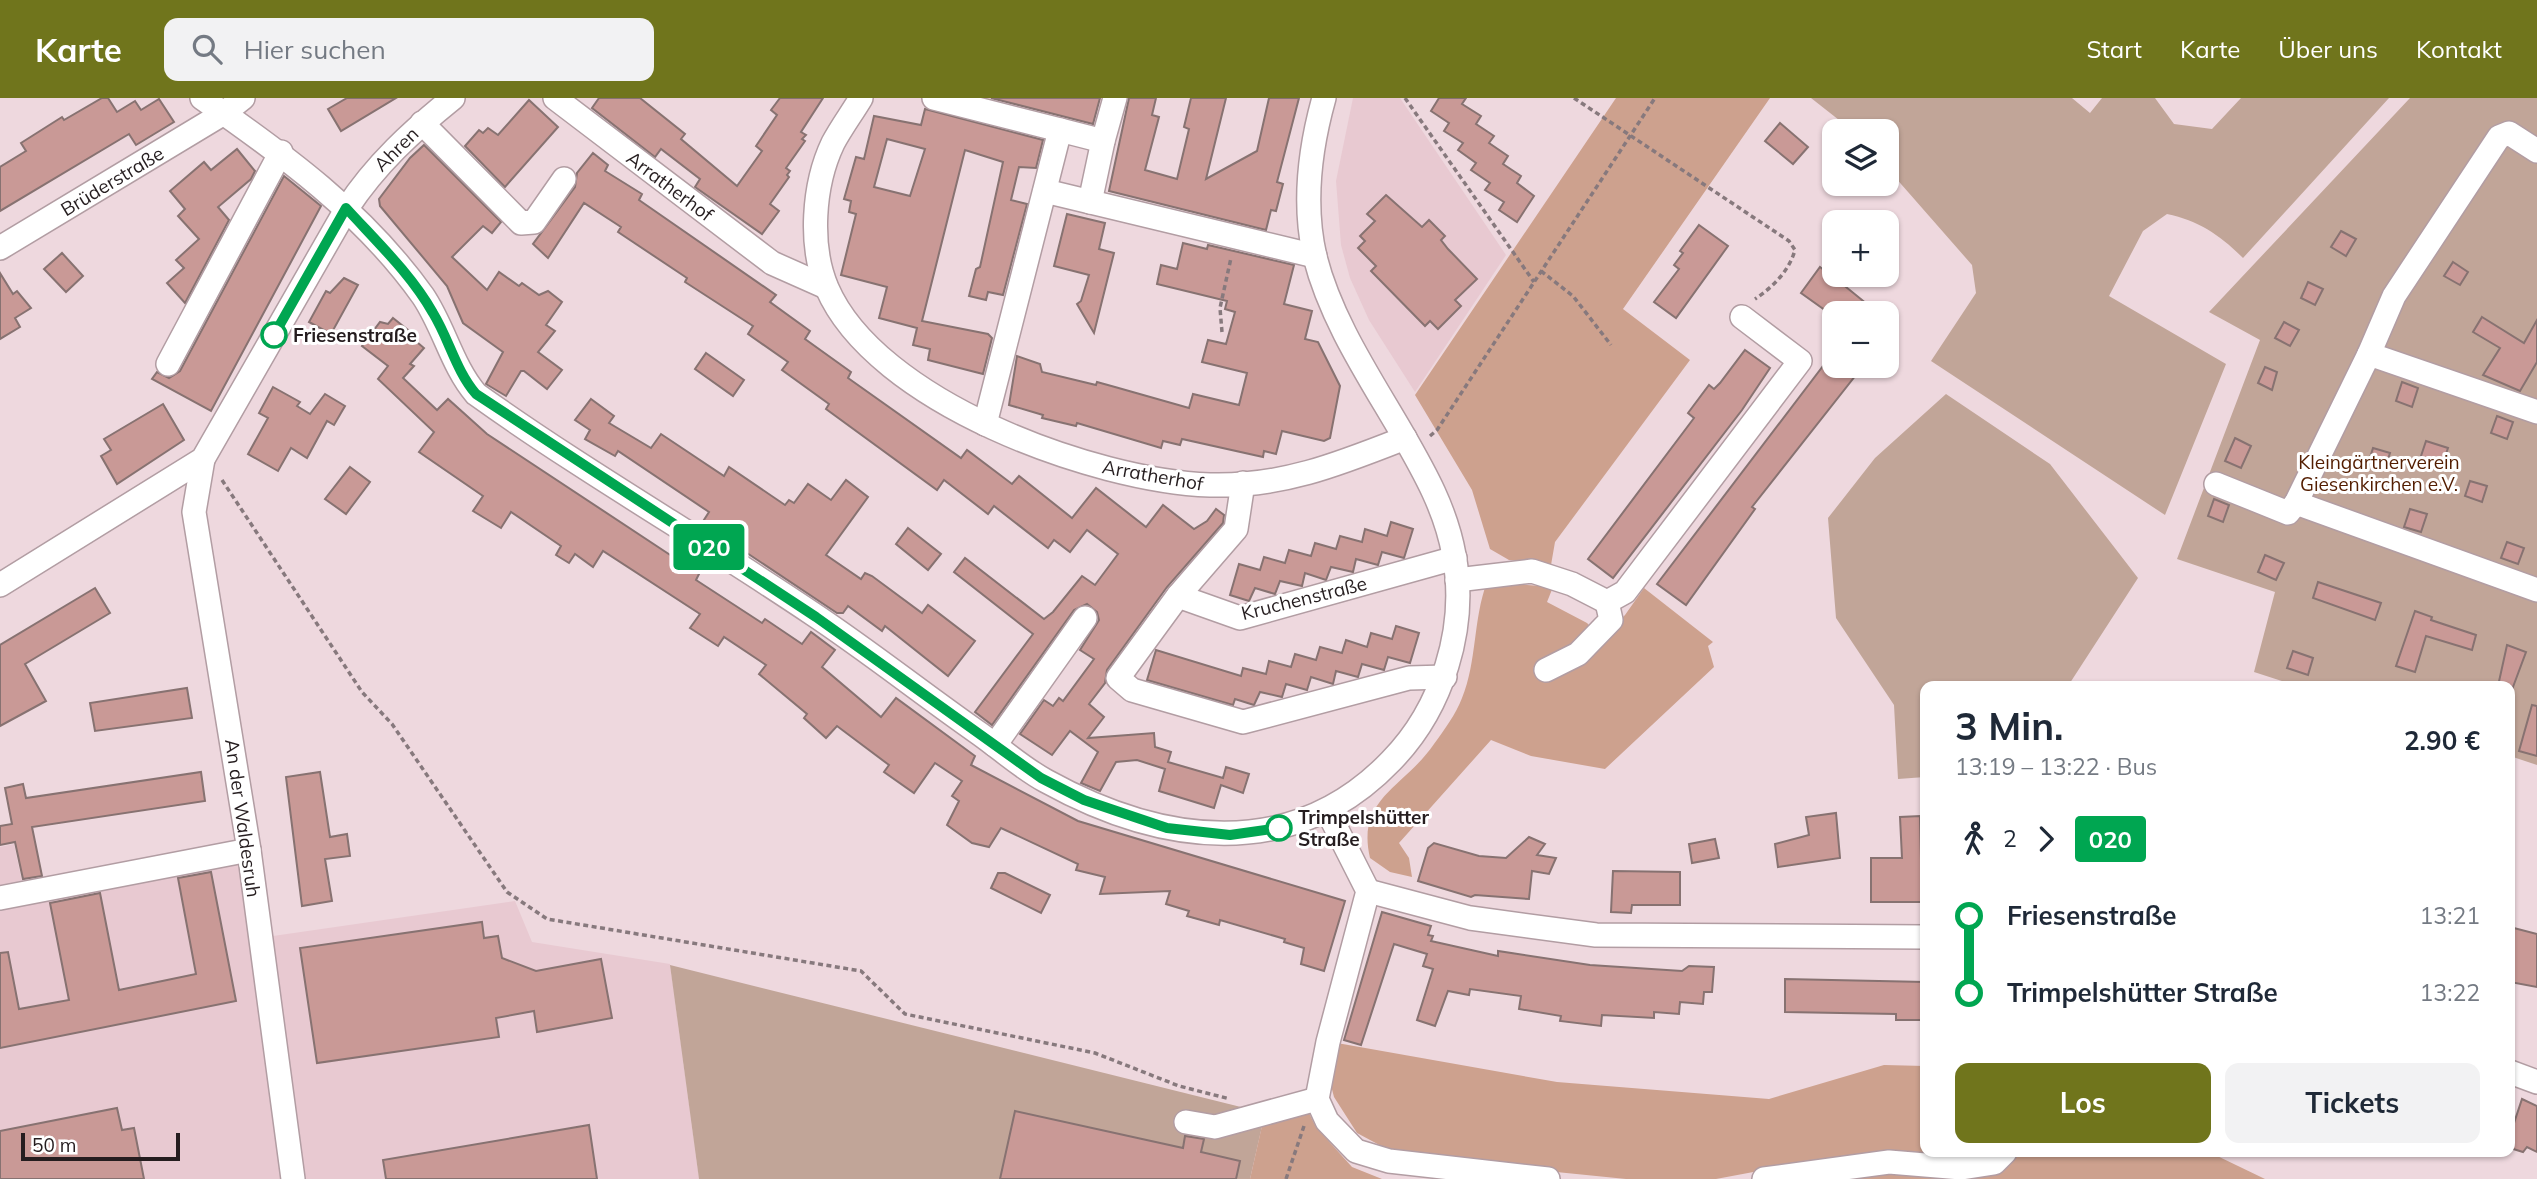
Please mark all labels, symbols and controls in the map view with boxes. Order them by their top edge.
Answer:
search box [164,18,654,81]
text: Karte [35,29,122,70]
icon: search [188,30,226,68]
text: Hier suchen [244,33,386,66]
text: Start [2086,34,2142,64]
text: Karte [2180,34,2240,64]
text: Über uns [2278,34,2378,64]
text: Kontakt [2416,34,2502,64]
map controls [1822,119,1899,378]
button: layers [1822,119,1899,196]
street label: Ahren [369,122,423,176]
street label: Brüderstraße [56,141,168,221]
street label: Arratherhof [622,146,719,227]
button: + [1822,210,1899,287]
button: − [1822,301,1899,378]
marker: Friesenstraße [261,322,287,348]
place label: Friesenstraße [293,323,417,347]
park label: Kleingärtnerverein Giesenkirchen e.V. [2298,450,2460,496]
street label: Arratherhof [1100,454,1206,496]
line badge: 020 [669,524,749,570]
text: 020 [687,532,731,562]
street label: Kruchenstraße [1239,571,1369,625]
text: 3 Min. [1955,702,2064,750]
text: 2.90 € [2404,724,2480,757]
street label: An der Waldesruh [220,737,266,899]
text: 13:19 – 13:22 · Bus [1955,752,2157,781]
place label: Trimpelshütter Straße [1298,805,1429,851]
marker: Trimpelshütter Straße [1266,815,1292,841]
icon: walk [1955,820,1993,858]
icon: forward [2027,820,2065,858]
text: 2 [2003,824,2017,853]
text: 020 [2089,824,2132,854]
text: Friesenstraße [2007,899,2177,932]
text: 13:21 [2420,901,2480,930]
text: Trimpelshütter Straße [2007,976,2278,1009]
text: 13:22 [2420,978,2480,1007]
button: Los [1955,1063,2211,1143]
button: Tickets [2225,1063,2480,1143]
scale bar [21,1130,180,1162]
text: 50 m [32,1133,76,1157]

